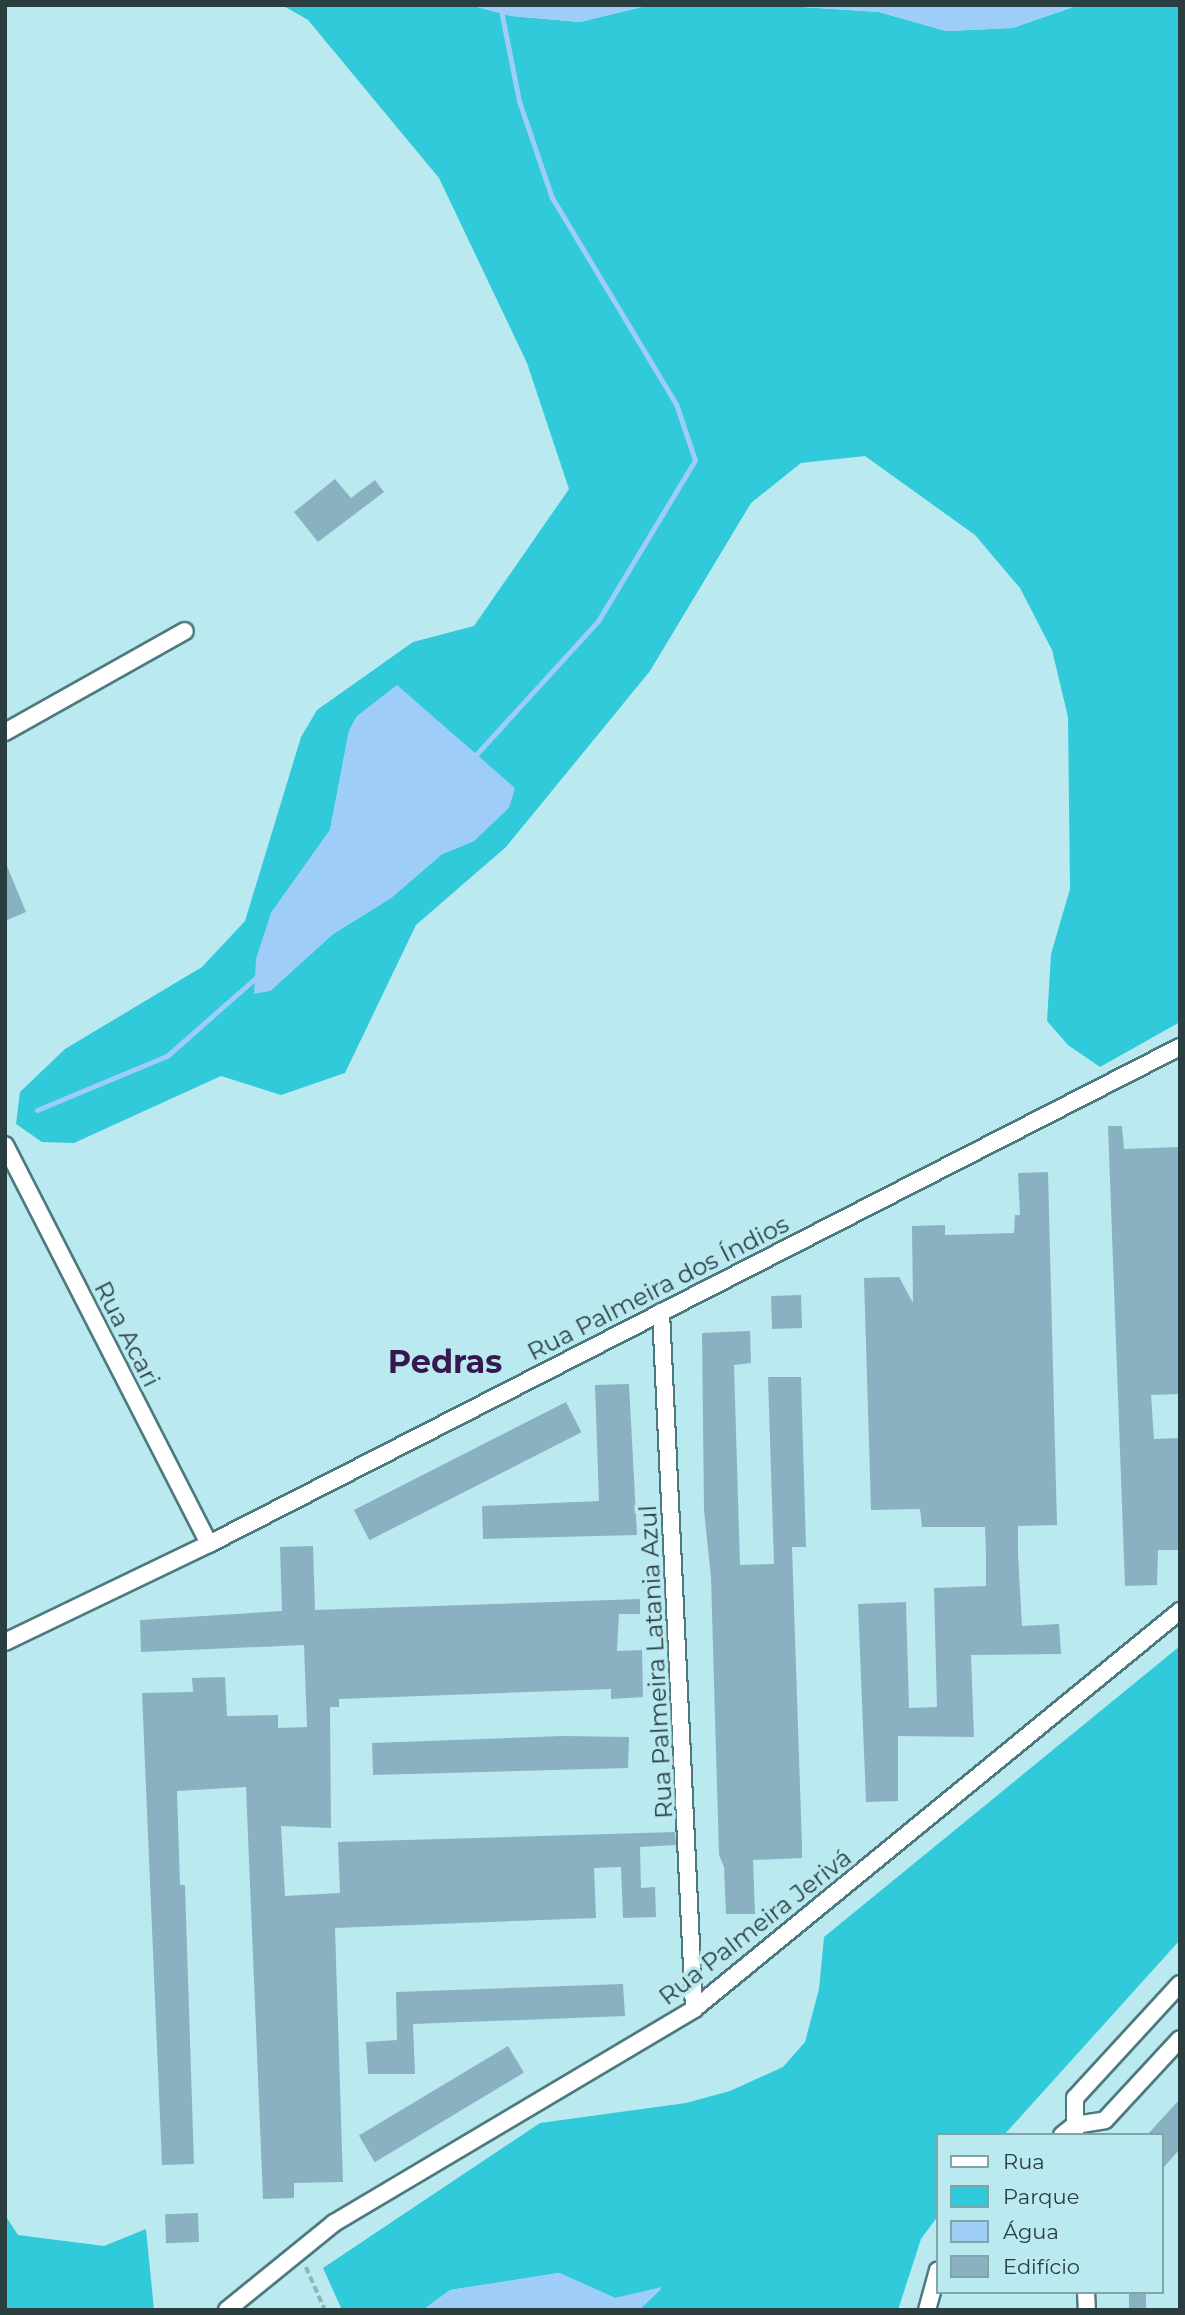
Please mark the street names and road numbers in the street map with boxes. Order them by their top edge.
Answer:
street label: Rua Palmeira dos Índios [523,1210,793,1366]
street label: Rua Acari [88,1276,166,1392]
street label: Rua Palmeira Latania Azul [633,1505,679,1819]
street label: Rua Palmeira Jerivá [653,1843,857,2011]

